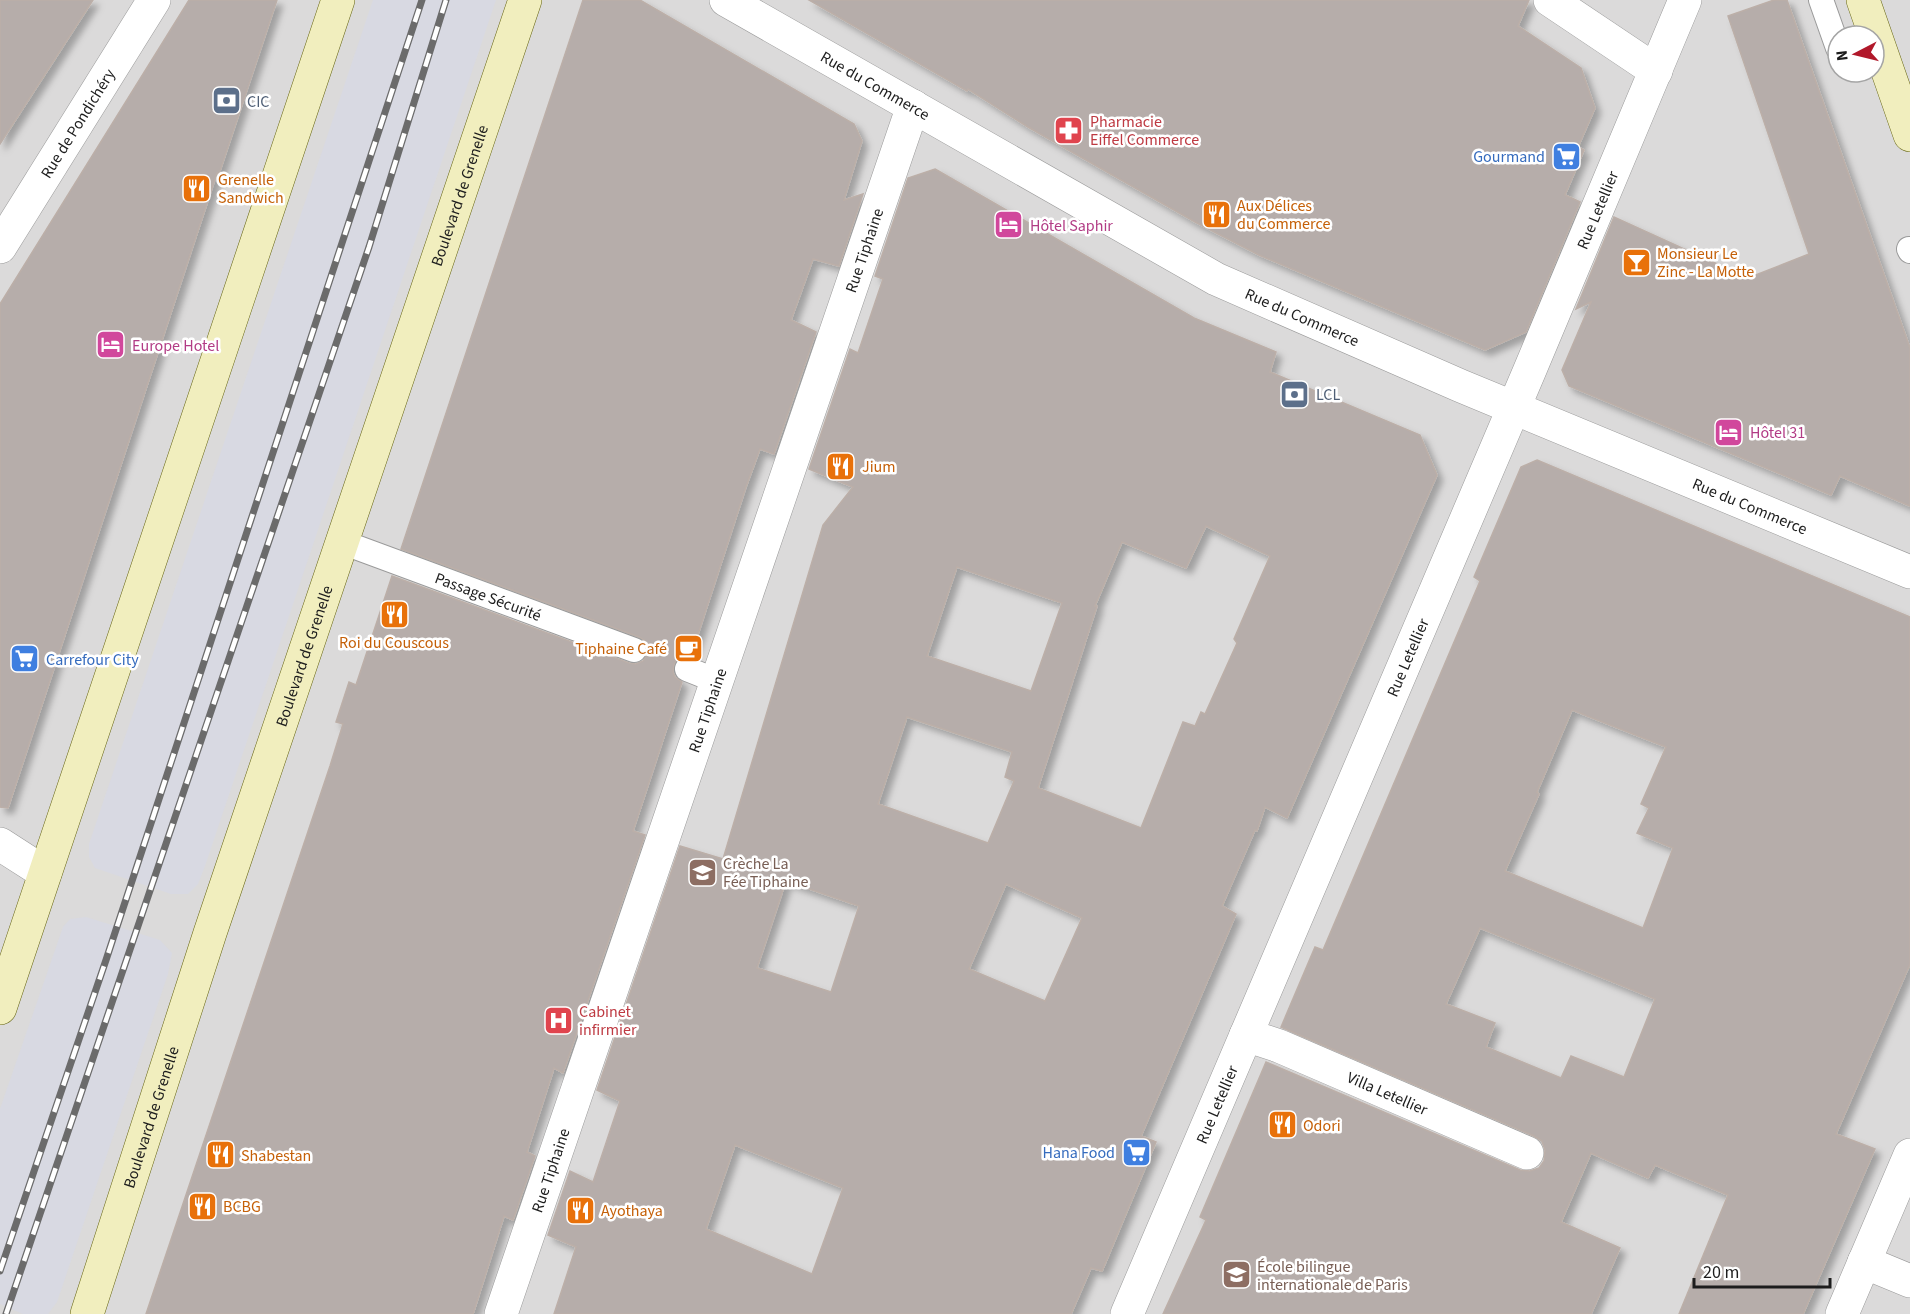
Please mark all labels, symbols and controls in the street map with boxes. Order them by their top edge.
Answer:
north arrow [1826,24,1886,84]
street label: Rue du Commerce [816,46,934,126]
text: N [1831,49,1854,62]
street label: Rue de Pondichéry [36,64,121,183]
bank icon: CIC [210,85,242,117]
place label: CIC [247,91,269,113]
place label: Pharmacie Eiffel Commerce [1090,111,1199,151]
pharmacy icon: Pharmacie Eiffel Commerce [1053,114,1085,146]
street label: Boulevard de Grenelle [426,122,494,269]
supermarket icon: Gourmand [1550,140,1582,172]
place label: Gourmand [1473,146,1545,168]
street label: Rue Letellier [1572,167,1624,253]
place label: Grenelle Sandwich [218,169,284,209]
restaurant icon: Grenelle Sandwich [181,172,213,204]
place label: Aux Délices du Commerce [1237,195,1330,235]
restaurant icon: Aux Délices du Commerce [1200,198,1232,230]
street label: Rue Tiphaine [840,205,889,296]
hotel icon: Hôtel Saphir [993,209,1025,241]
place label: Hôtel Saphir [1030,215,1113,237]
place label: Monsieur Le Zinc - La Motte [1657,243,1754,283]
bar icon: Monsieur Le Zinc - La Motte [1620,246,1652,278]
street label: Rue du Commerce [1241,283,1362,352]
hotel icon: Europe Hotel [95,329,127,361]
place label: Europe Hotel [132,335,219,357]
bank icon: LCL [1279,378,1311,410]
place label: LCL [1316,384,1340,406]
hotel icon: Hôtel 31 [1713,416,1745,448]
place label: Hôtel 31 [1750,422,1805,444]
restaurant icon: Jium [825,450,857,482]
place label: Jium [862,456,896,478]
street label: Rue du Commerce [1689,473,1810,540]
street label: Passage Sécurité [432,567,544,627]
street label: Boulevard de Grenelle [271,582,339,730]
restaurant icon: Roi du Couscous [378,598,410,630]
street label: Rue Letellier [1382,615,1435,700]
place label: Roi du Couscous [339,632,449,654]
cafe icon: Tiphaine Café [672,632,704,664]
place label: Tiphaine Café [575,638,667,660]
supermarket icon: Carrefour City [9,643,41,675]
place label: Carrefour City [46,649,139,671]
street label: Rue Tiphaine [683,665,732,756]
place label: Crèche La Fée Tiphaine [723,853,809,893]
school or university icon: Crèche La Fée Tiphaine [686,856,718,888]
place label: Cabinet infirmier [579,1001,637,1041]
hospital icon: Cabinet infirmier [542,1004,574,1036]
street label: Boulevard de Grenelle [118,1044,185,1191]
street label: Rue Letellier [1191,1062,1244,1147]
street label: Villa Letellier [1343,1067,1431,1121]
restaurant icon: Odori [1266,1109,1298,1141]
place label: Odori [1303,1115,1341,1137]
street label: Rue Tiphaine [526,1125,576,1216]
supermarket icon: Hana Food [1120,1136,1152,1168]
restaurant icon: Shabestan [204,1139,236,1171]
place label: Hana Food [1043,1142,1115,1164]
place label: Shabestan [241,1145,311,1167]
restaurant icon: BCBG [186,1190,218,1222]
restaurant icon: Ayothaya [564,1194,596,1226]
place label: BCBG [223,1196,261,1218]
place label: Ayothaya [601,1200,663,1222]
scale bar [1694,1251,1830,1289]
place label: École bilingue internationale de Paris [1257,1256,1408,1296]
school or university icon: École bilingue internationale de Paris [1220,1259,1252,1291]
text: 20 m [1703,1260,1739,1285]

